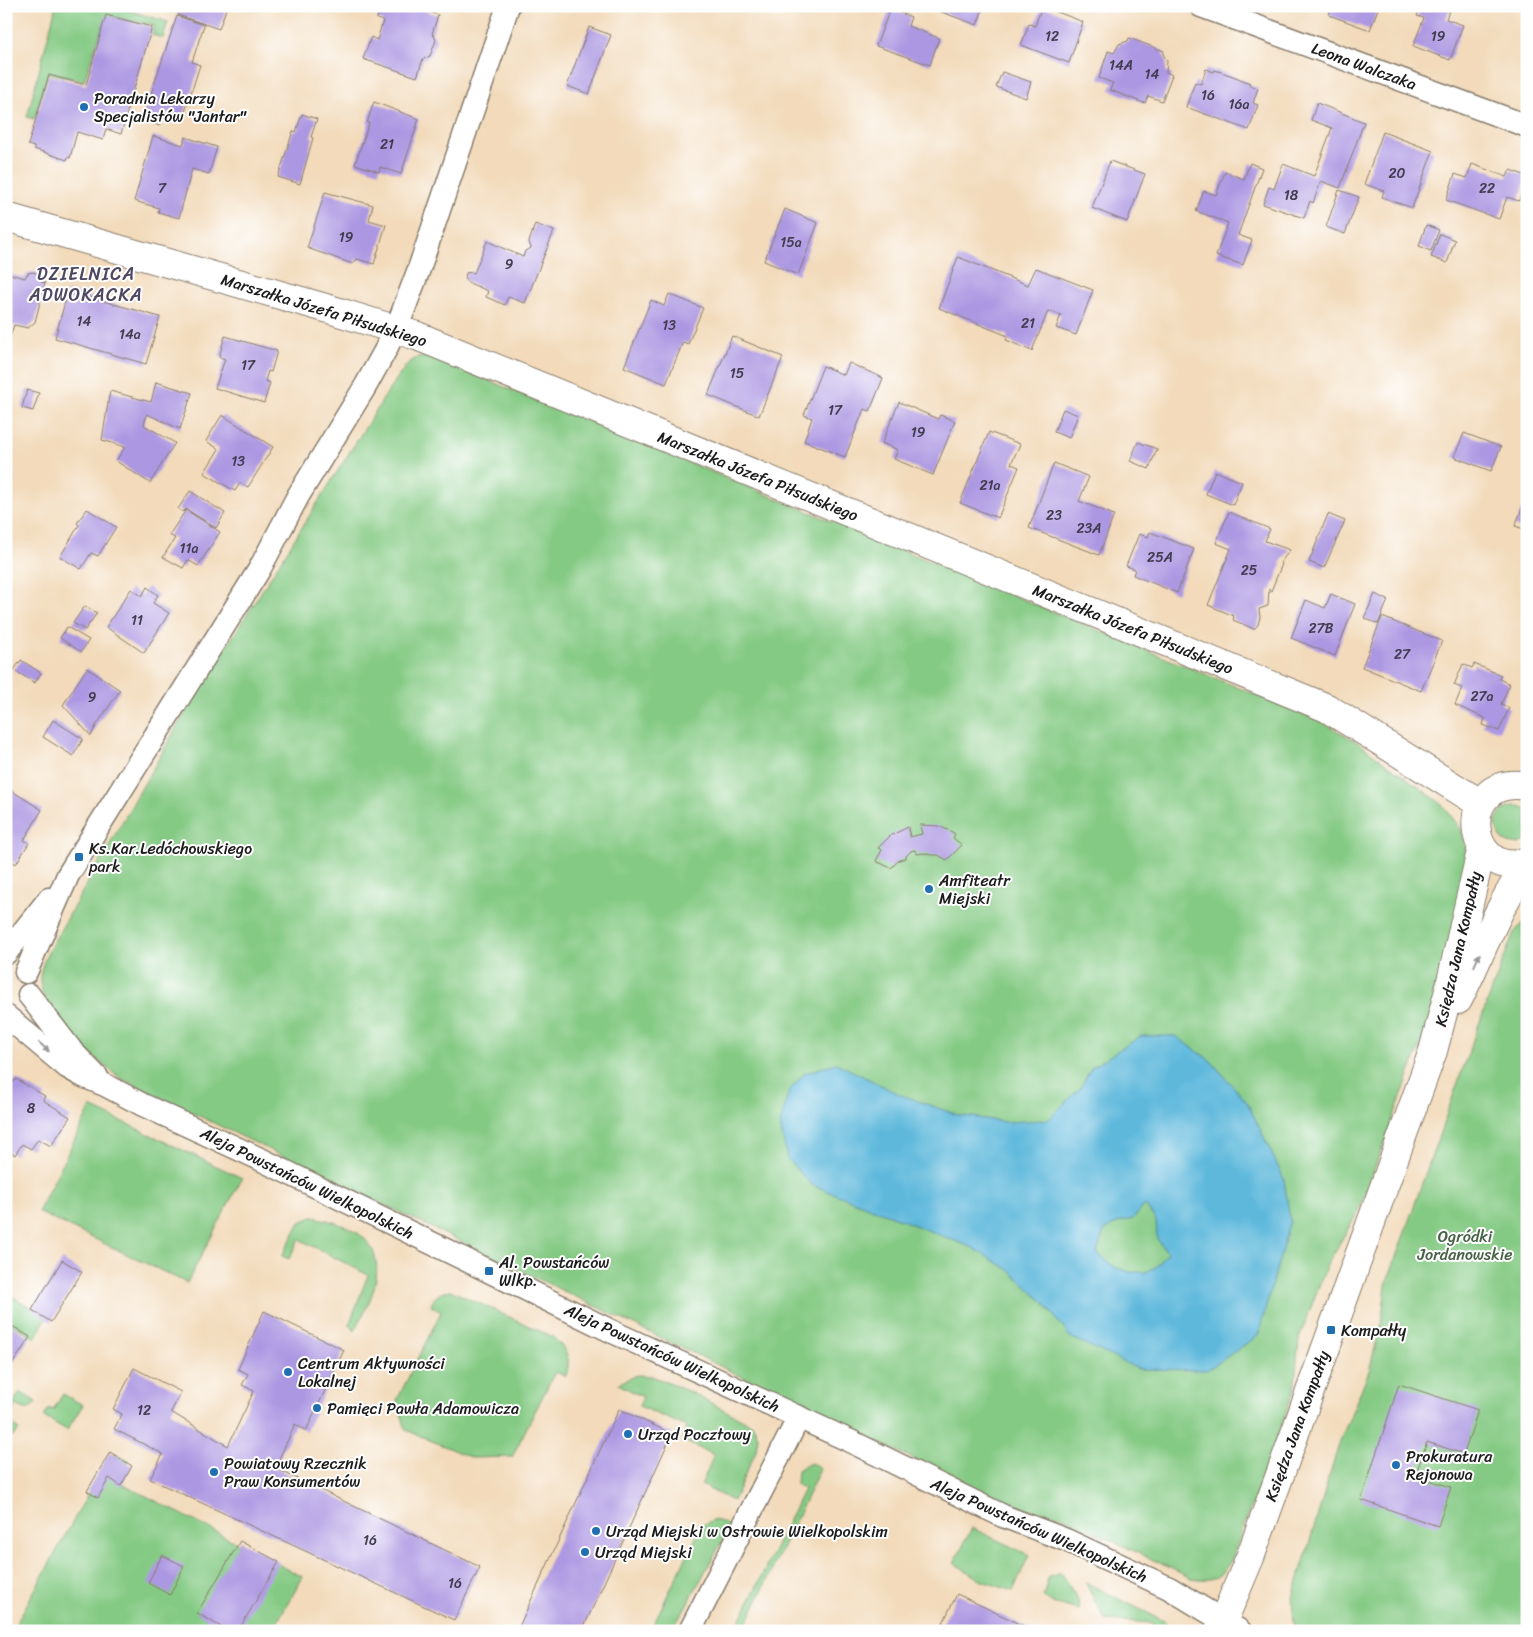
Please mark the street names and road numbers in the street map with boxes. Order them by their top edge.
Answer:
street label: Leona Walczaka [1307,34,1421,98]
street label: Marszałka Józefa Piłsudskiego [217,265,431,355]
street label: Marszałka Józefa Piłsudskiego [653,422,863,530]
street label: Marszałka Józefa Piłsudskiego [1028,575,1238,683]
street label: Księdza Jana Kompałły [1426,868,1490,1030]
street label: Aleja Powstańców Wielkopolskich [194,1118,419,1247]
street label: Aleja Powstańców Wielkopolskich [559,1295,784,1421]
street label: Księdza Jana Kompałły [1256,1346,1338,1506]
street label: Aleja Powstańców Wielkopolskich [925,1469,1152,1591]

